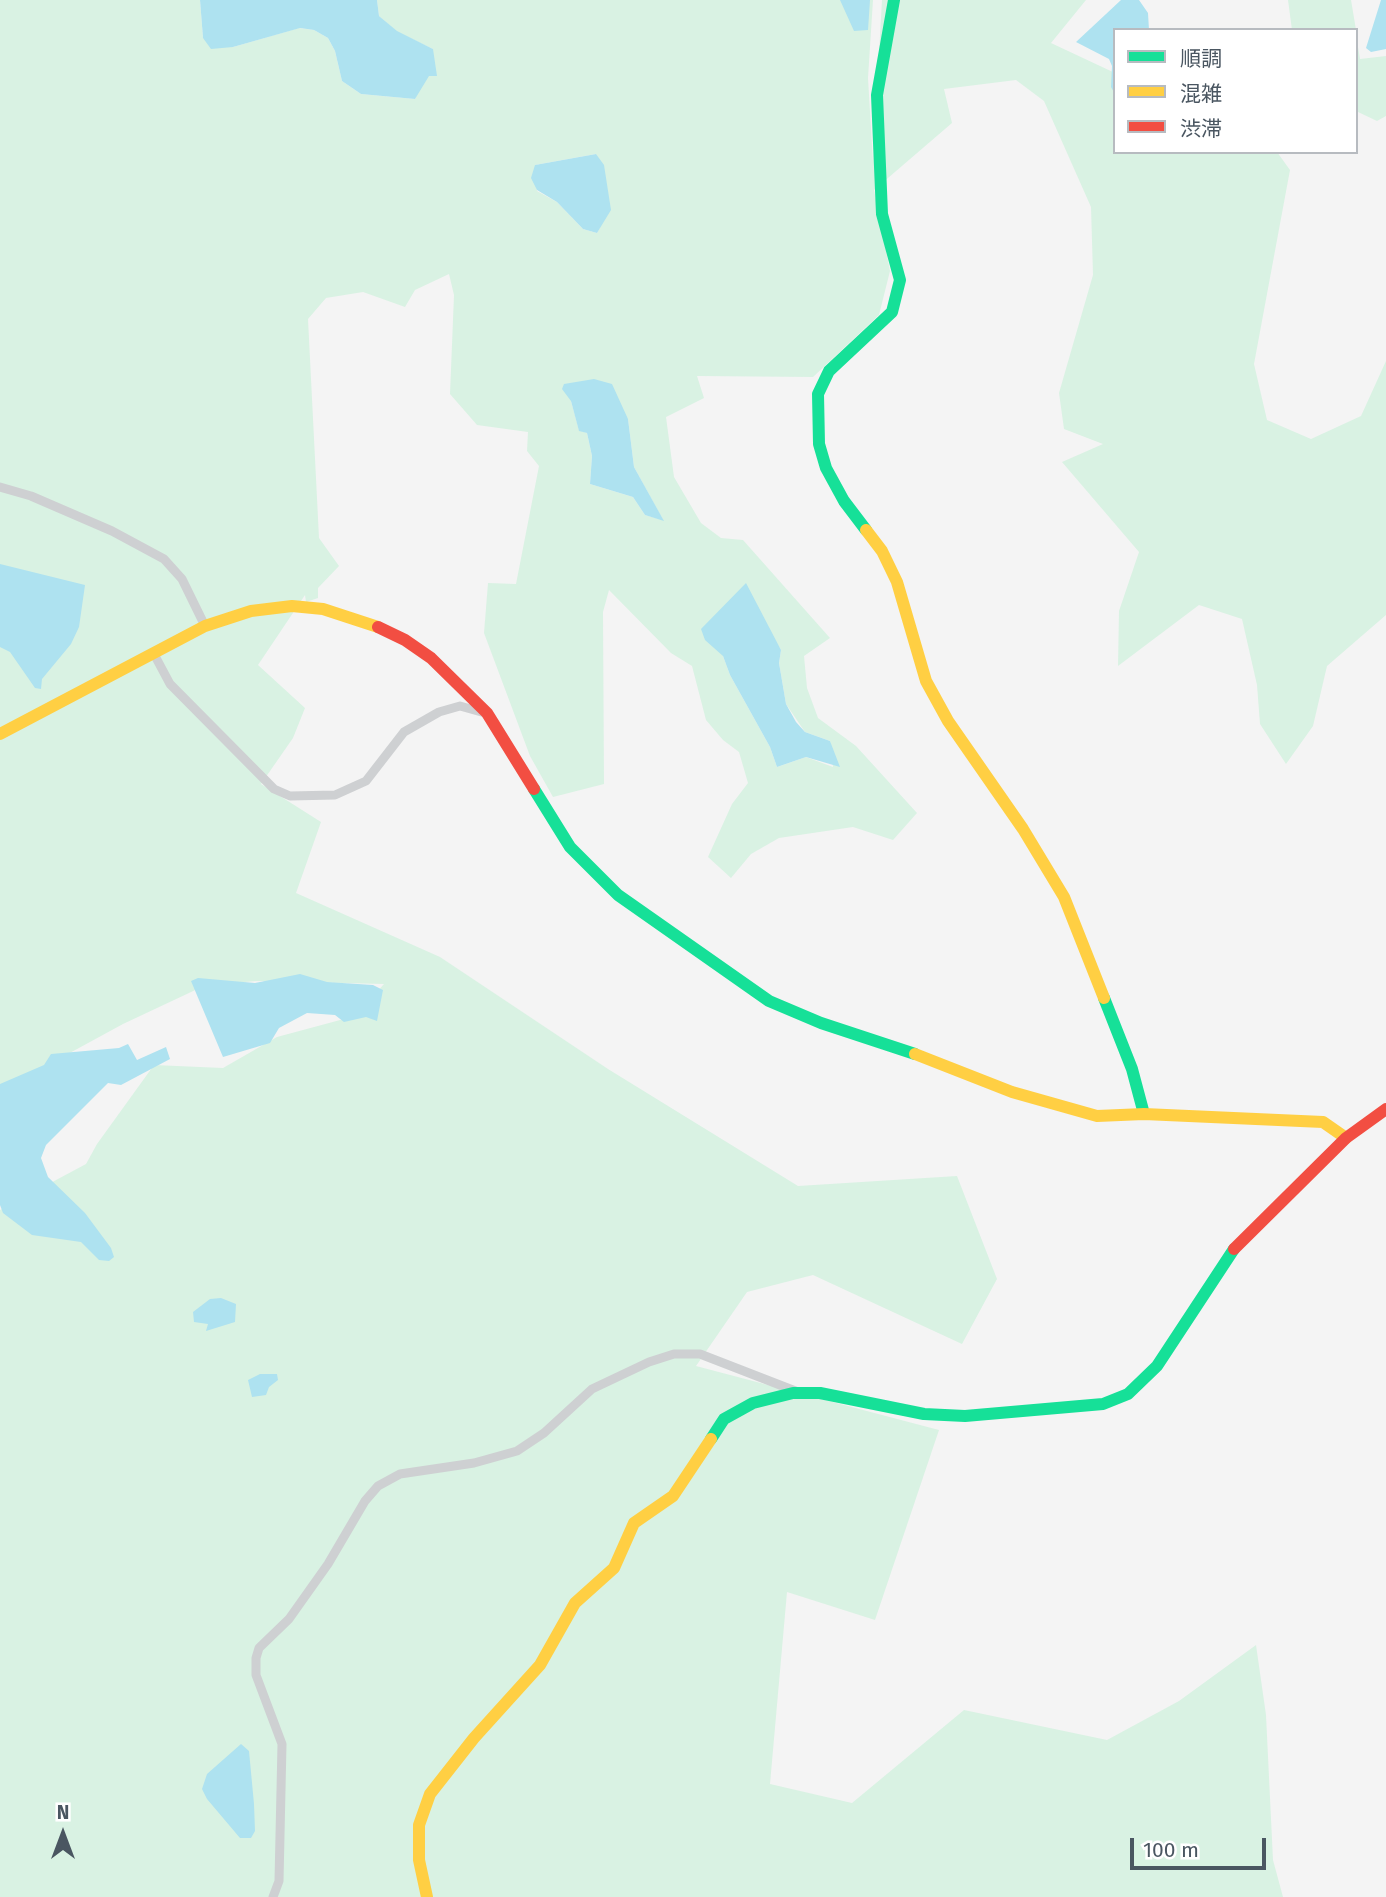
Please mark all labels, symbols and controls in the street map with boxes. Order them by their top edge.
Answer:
legend [1113,28,1358,154]
text: 順調 [1180,46,1222,72]
text: 混雑 [1180,81,1222,107]
text: 渋滞 [1180,116,1222,142]
north arrow [28,1799,98,1869]
text: N [57,1801,69,1824]
scale bar [1134,1824,1270,1868]
text: 100 m [1143,1837,1199,1863]

